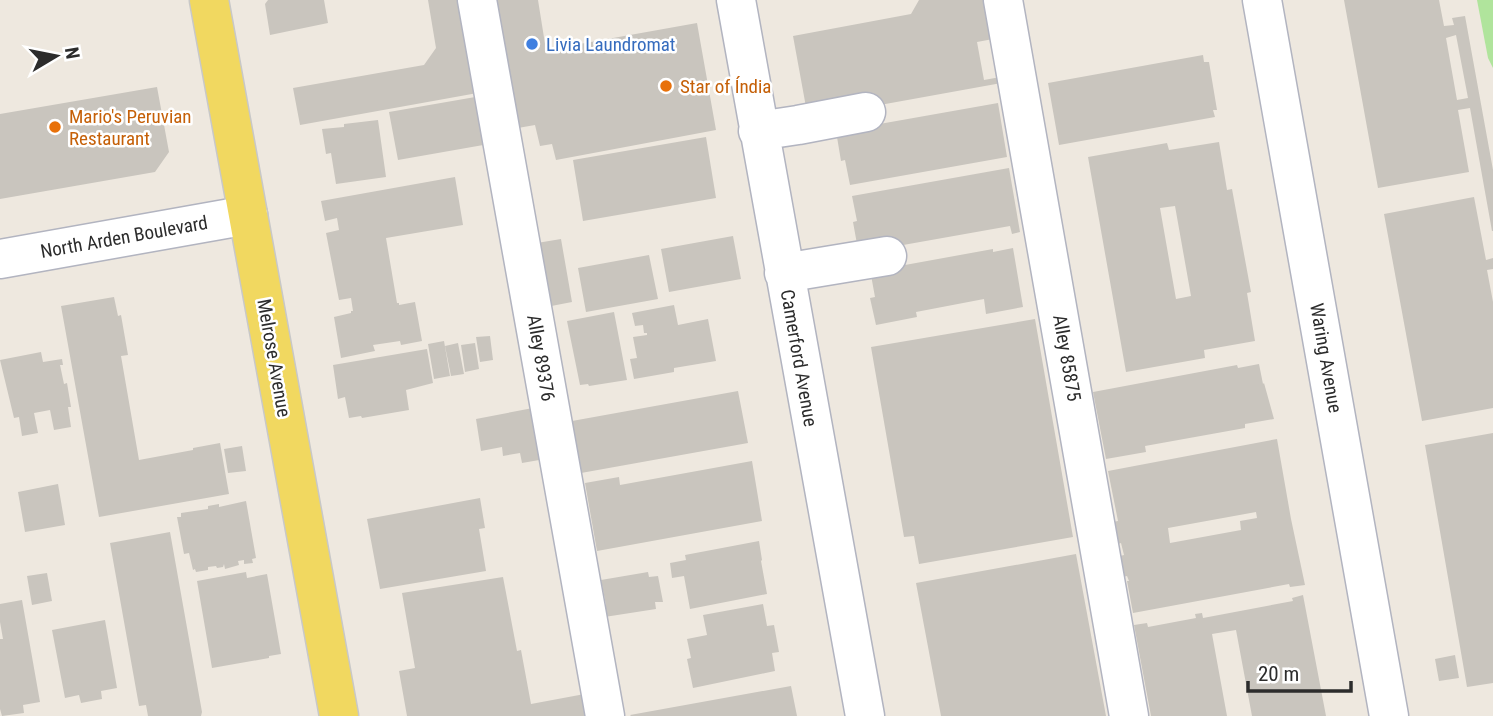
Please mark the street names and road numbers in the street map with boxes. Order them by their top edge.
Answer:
street label: North Arden Boulevard [39,211,209,263]
street label: Camerford Avenue [776,288,822,428]
street label: Melrose Avenue [252,297,296,419]
street label: Waring Avenue [1305,301,1347,415]
street label: Alley 89376 [522,313,560,403]
street label: Alley 85875 [1048,313,1086,403]

